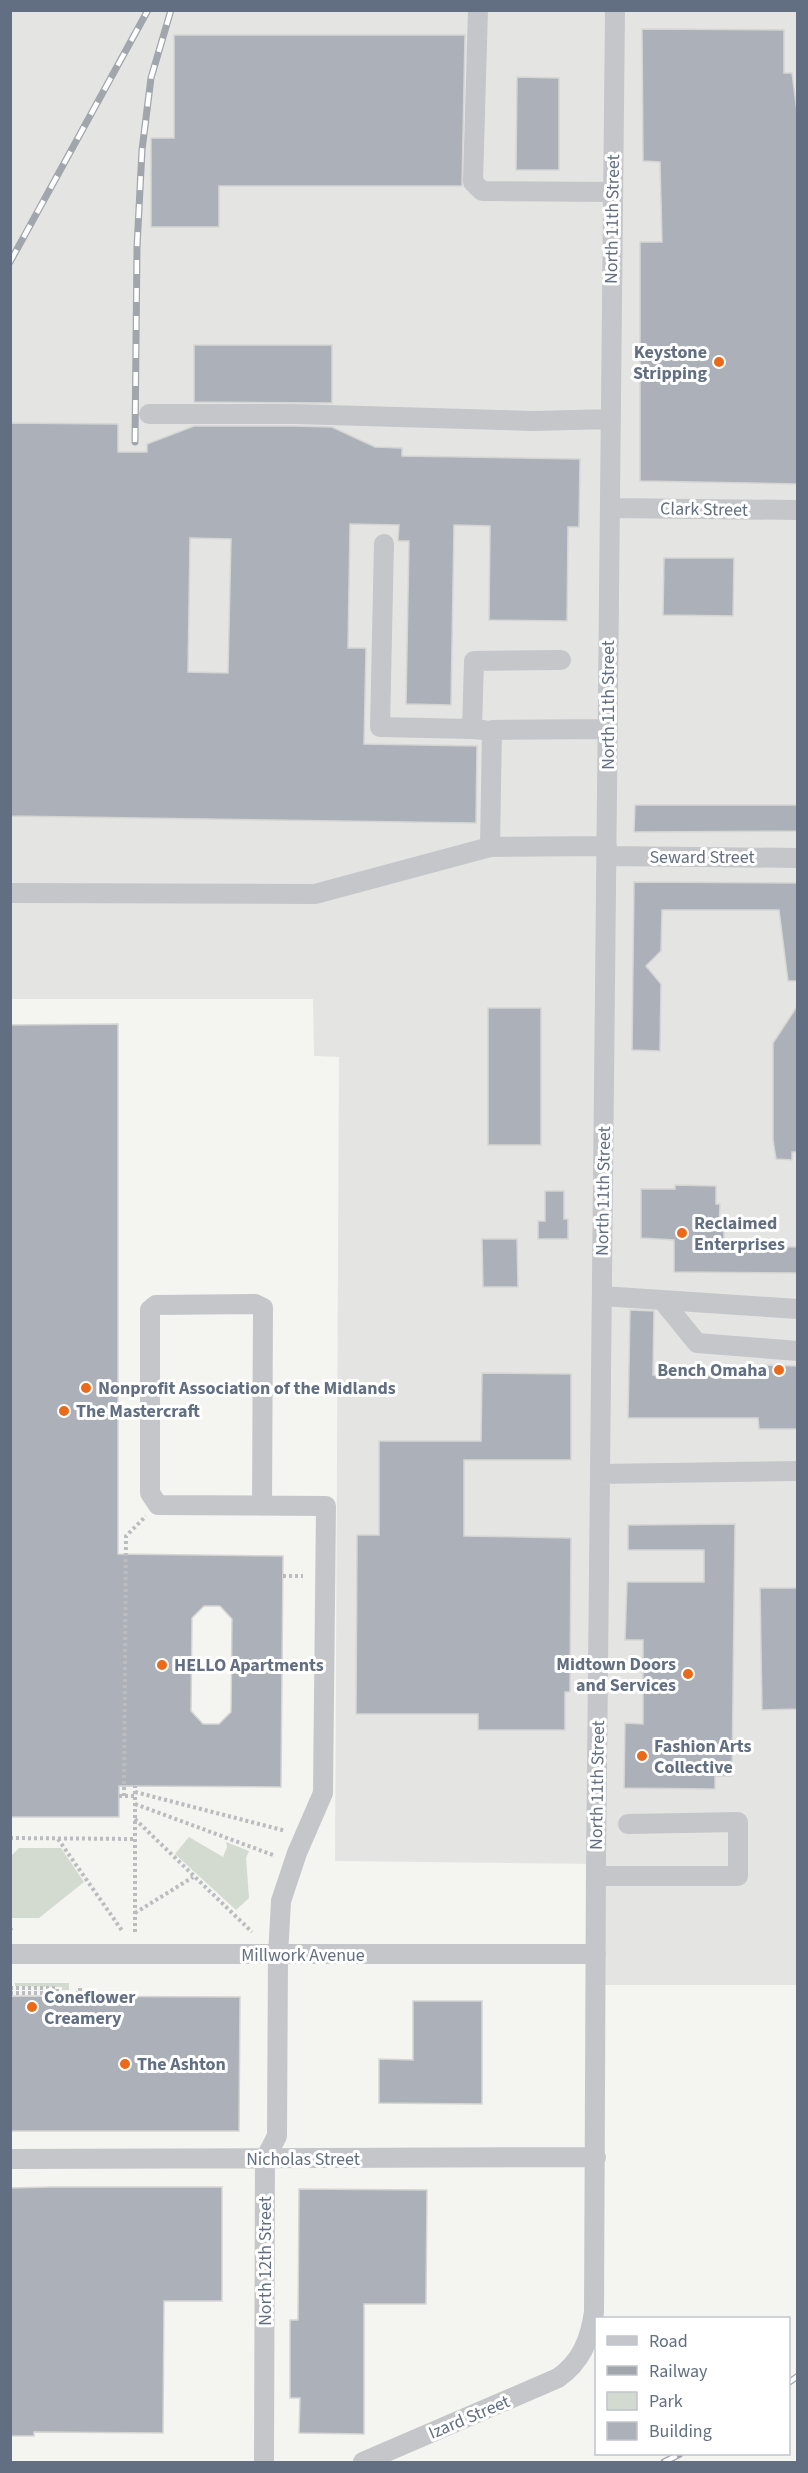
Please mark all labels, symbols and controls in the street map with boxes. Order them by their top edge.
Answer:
street label: North 11th Street [599,154,626,284]
place label: Keystone Stripping [633,340,707,386]
marker: Keystone Stripping [712,355,726,369]
street label: Clark Street [660,496,748,523]
street label: North 11th Street [596,640,621,770]
street label: Seward Street [649,845,755,870]
street label: North 11th Street [590,1126,617,1256]
place label: Reclaimed Enterprises [694,1211,785,1257]
marker: Reclaimed Enterprises [675,1226,689,1240]
place label: Bench Omaha [657,1358,767,1383]
marker: Bench Omaha [772,1363,786,1377]
place label: Nonprofit Association of the Midlands [98,1376,396,1401]
marker: Nonprofit Association of the Midlands [79,1381,93,1395]
place label: The Mastercraft [76,1399,200,1424]
marker: The Mastercraft [57,1404,71,1418]
place label: Midtown Doors and Services [556,1652,676,1698]
place label: HELLO Apartments [174,1653,324,1678]
marker: HELLO Apartments [155,1658,169,1672]
marker: Midtown Doors and Services [681,1667,695,1681]
street label: North 11th Street [584,1720,611,1850]
place label: Fashion Arts Collective [654,1734,752,1780]
marker: Fashion Arts Collective [635,1749,649,1763]
street label: Millwork Avenue [241,1943,365,1968]
place label: Coneflower Creamery [44,1985,136,2031]
marker: Coneflower Creamery [25,2000,39,2014]
place label: The Ashton [137,2052,226,2077]
marker: The Ashton [118,2057,132,2071]
street label: Nicholas Street [246,2147,360,2172]
street label: North 12th Street [253,2196,278,2326]
legend [595,2317,790,2455]
text: Road [649,2329,688,2354]
text: Railway [649,2359,708,2384]
street label: Izard Street [425,2389,514,2446]
text: Park [649,2389,683,2414]
text: Building [649,2419,712,2444]

